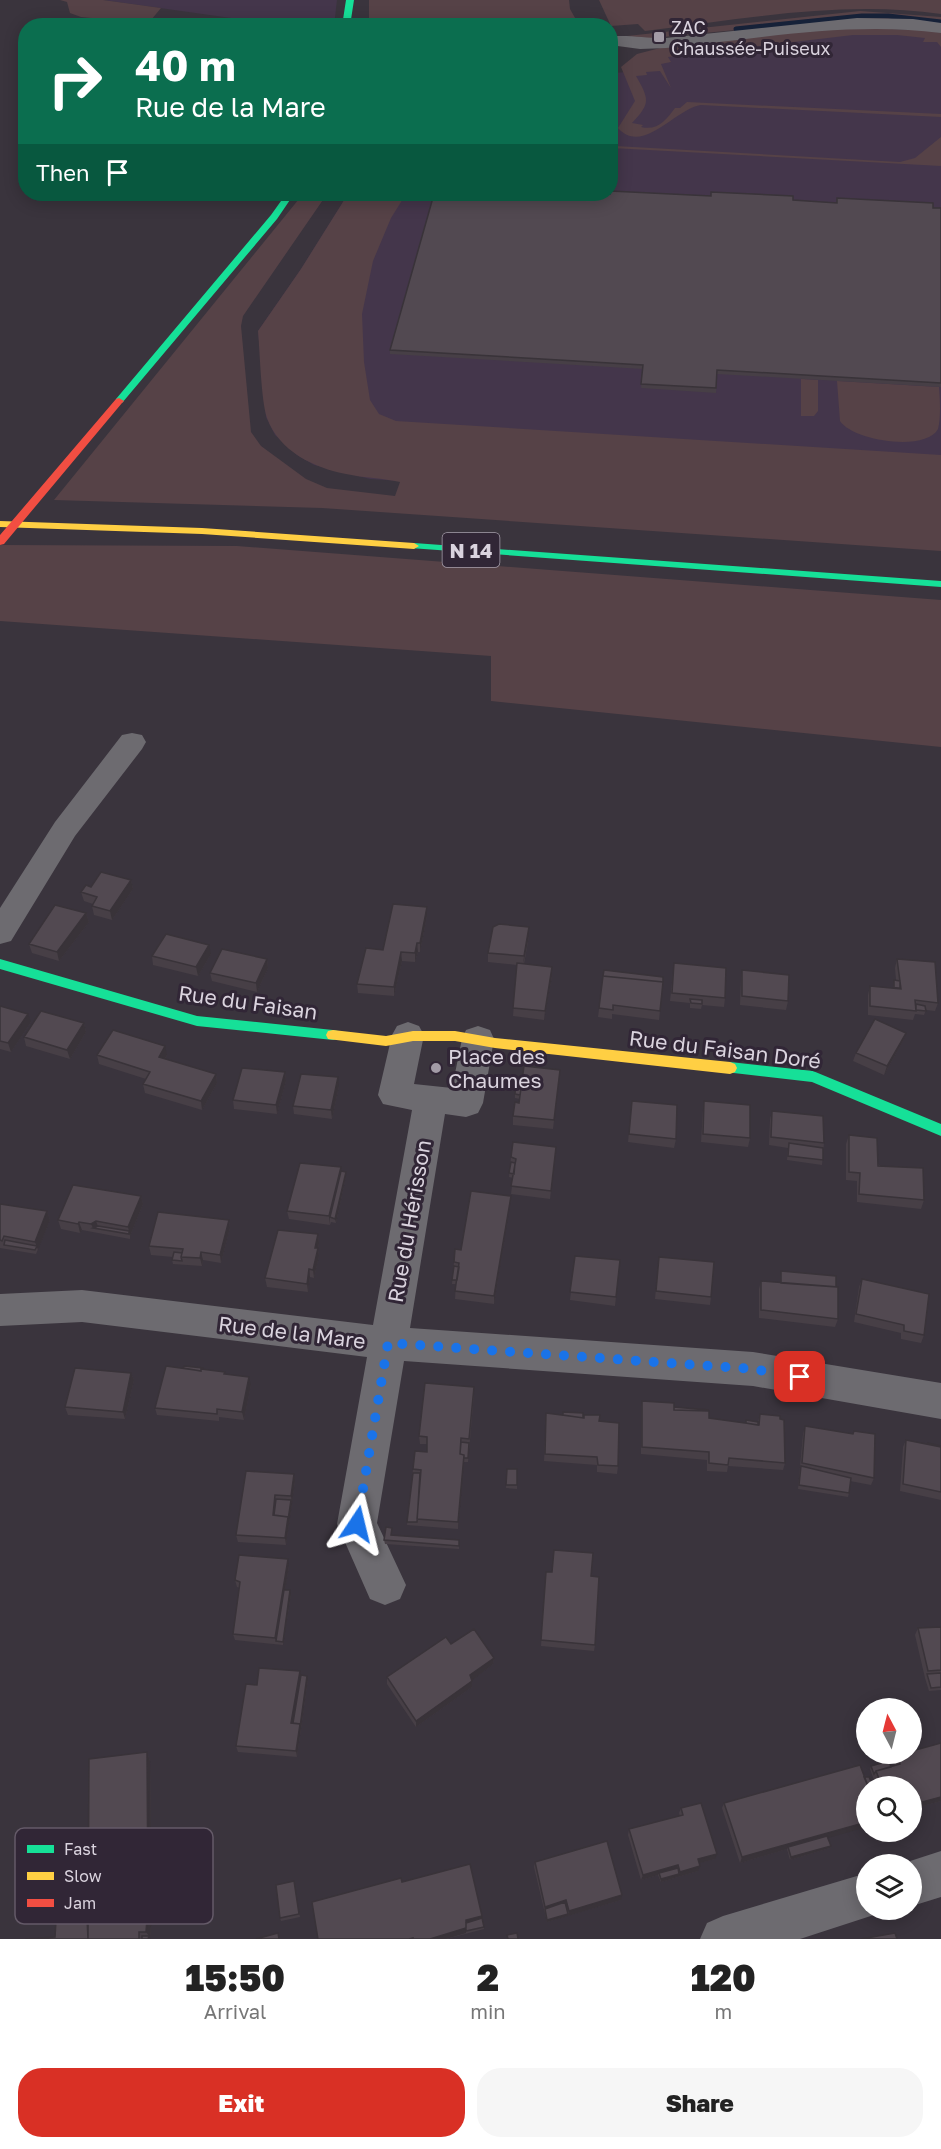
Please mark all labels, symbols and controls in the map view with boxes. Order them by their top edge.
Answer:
place label: ZAC Chaussée-Puiseux [671,16,831,59]
marker: ZAC Chaussée-Puiseux [652,30,666,44]
text: 40 m [135,40,236,90]
icon: right [36,42,114,120]
text: Rue de la Mare [135,91,326,123]
icon: arrive [101,156,134,189]
text: Then [36,159,89,186]
road number: N 14 [442,533,500,567]
street label: Rue du Faisan [177,979,319,1025]
street label: Rue du Faisan Doré [628,1024,822,1074]
place label: Place des Chaumes [448,1043,545,1093]
marker: Place des Chaumes [429,1061,443,1075]
street label: Rue du Hérisson [382,1138,436,1304]
street label: Rue de la Mare [217,1310,367,1354]
pin [774,1351,825,1402]
icon: arrive [783,1360,816,1393]
position arrow [325,1492,389,1556]
north arrow [856,1698,922,1764]
map controls [856,1698,922,1920]
button: search [856,1776,922,1842]
legend [15,1828,213,1924]
text: Fast [64,1839,97,1859]
button: layers [856,1854,922,1920]
text: Slow [64,1866,102,1886]
text: Jam [64,1893,96,1913]
text: 15:50 [185,1956,285,1999]
text: 2 [477,1956,499,1999]
text: 120 [691,1956,756,1999]
text: Arrival [204,1999,266,2023]
text: min [470,1999,506,2023]
text: m [714,1999,732,2023]
button: Exit [18,2068,465,2137]
button: Share [477,2068,923,2137]

